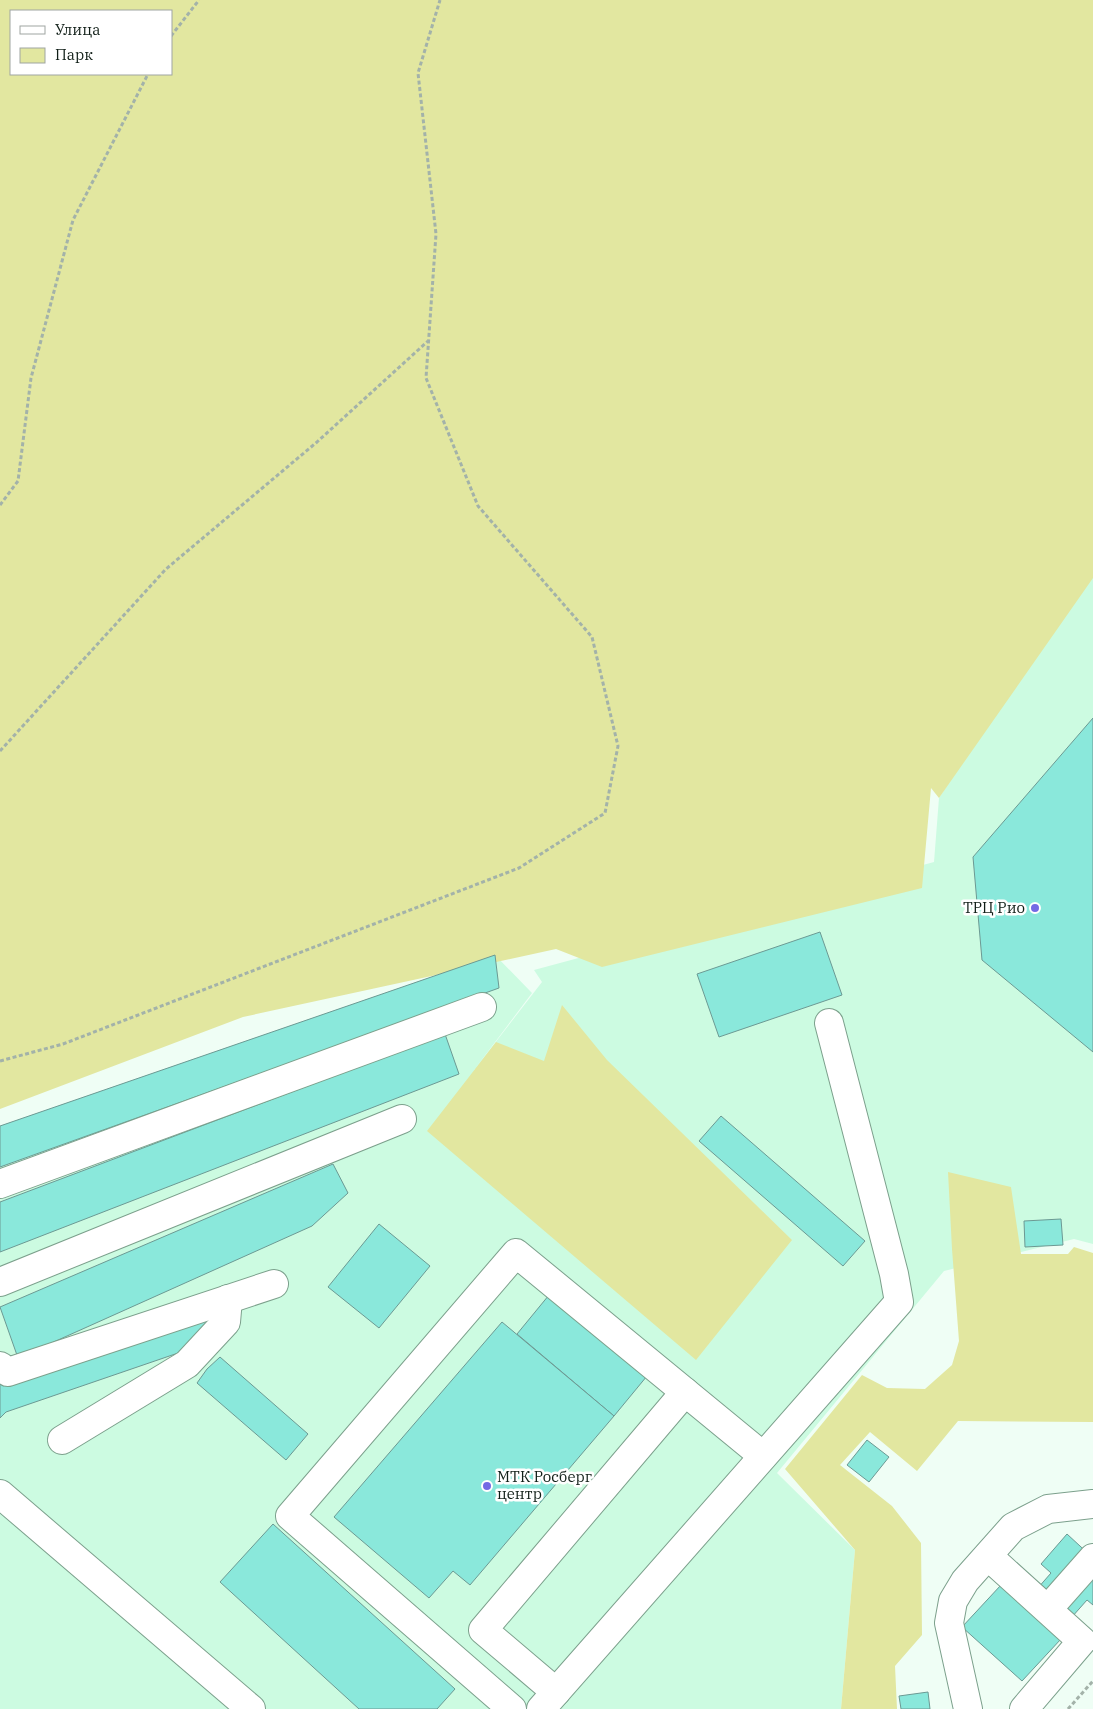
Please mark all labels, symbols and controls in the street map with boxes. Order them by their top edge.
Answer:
legend [10,10,172,75]
text: Улица [55,20,100,39]
text: Парк [55,45,93,64]
place label: ТРЦ Рио [963,898,1025,917]
marker: ТРЦ Рио [1029,902,1041,914]
place label: МТК Росберг центр [497,1467,592,1503]
marker: МТК Росберг центр [481,1480,493,1492]

